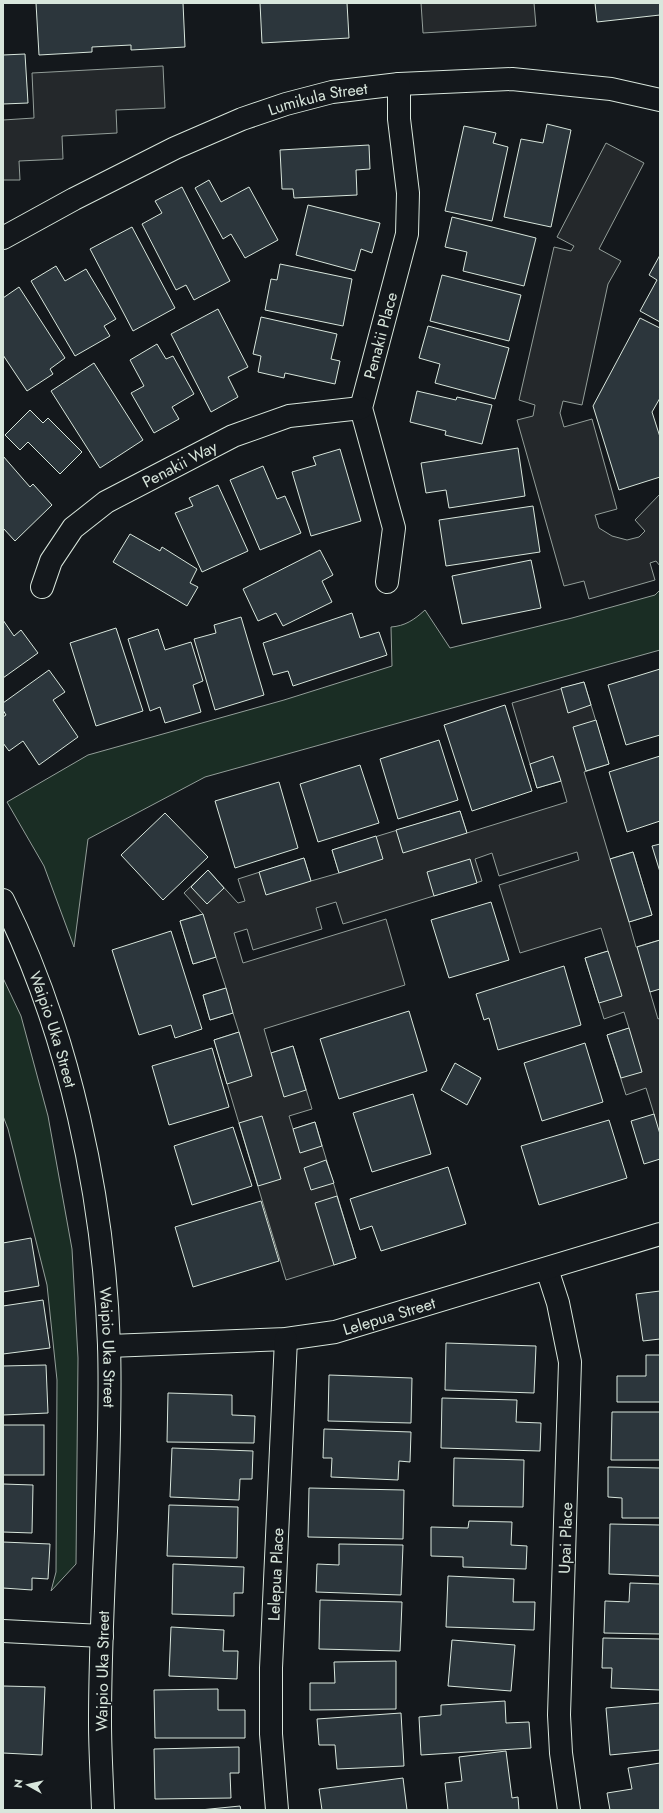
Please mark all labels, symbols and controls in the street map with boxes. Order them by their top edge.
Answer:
street label: Lumikula Street [265,77,369,121]
street label: Penakii Place [358,290,403,381]
street label: Penakii Way [138,435,222,493]
street label: Waipio Uka Street [23,968,82,1090]
street label: Waipio Uka Street [94,1286,121,1408]
street label: Lelepua Street [340,1291,438,1341]
street label: Upai Place [553,1502,578,1574]
street label: Lelepua Place [262,1527,289,1622]
street label: Waipio Uka Street [90,1610,115,1732]
north arrow [8,1765,48,1805]
text: N [10,1778,27,1789]

